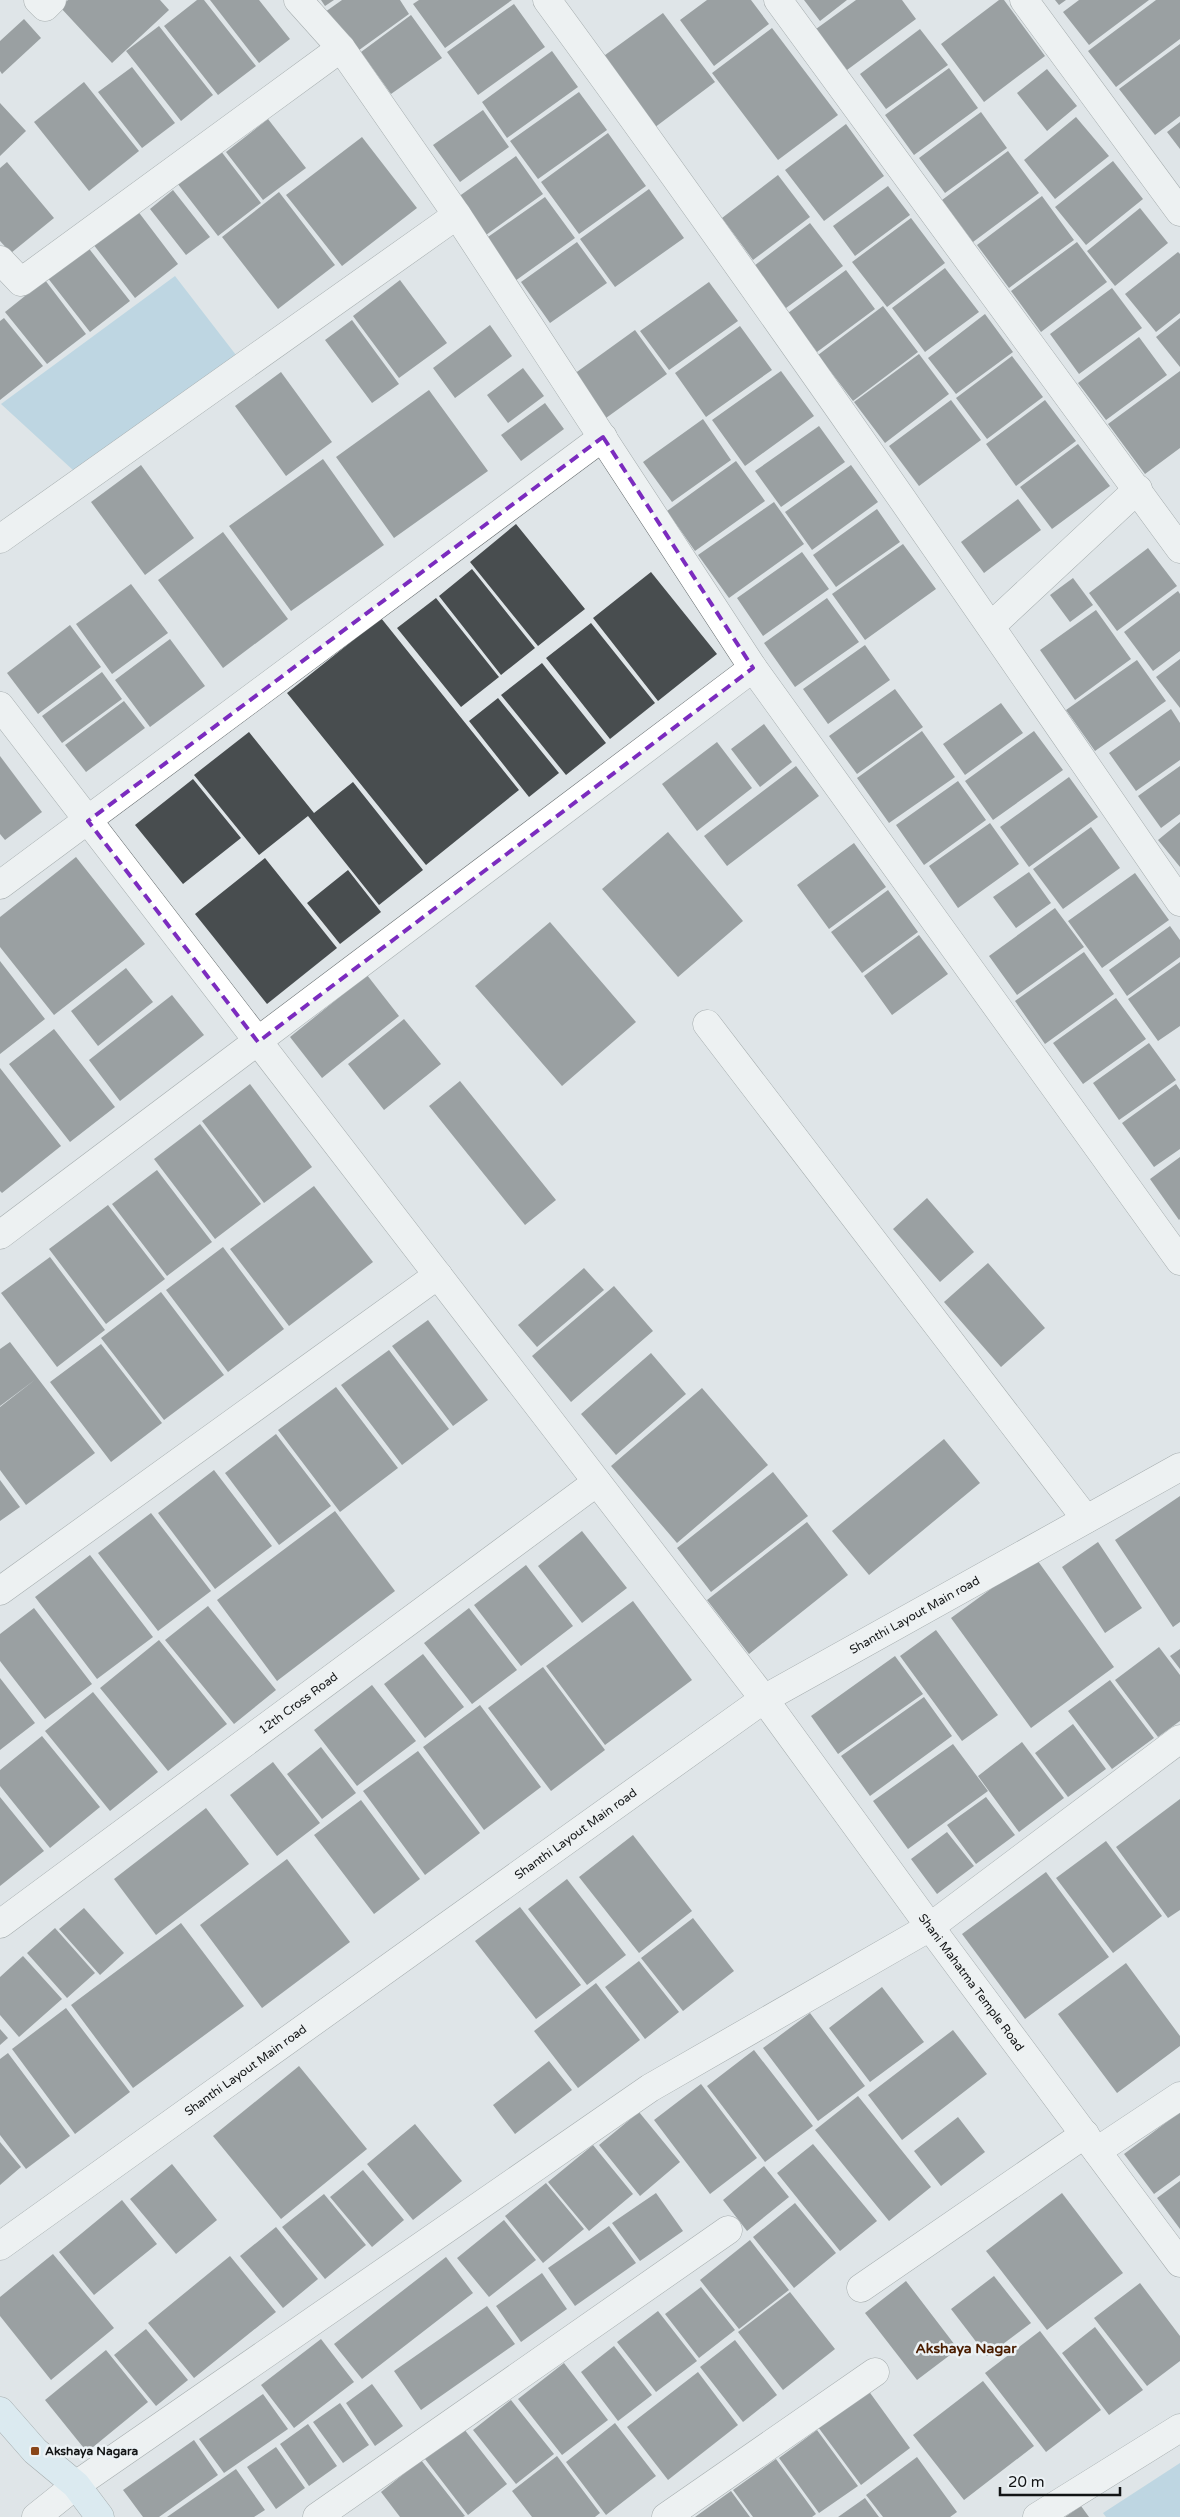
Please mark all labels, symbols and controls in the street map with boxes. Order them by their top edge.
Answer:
street label: Shanthi Layout Main road [847,1573,982,1657]
street label: 12th Cross Road [256,1669,340,1737]
street label: Shanthi Layout Main road [512,1785,639,1882]
street label: Shani Mahatma Temple Road [916,1911,1027,2054]
street label: Shanthi Layout Main road [182,2022,309,2119]
district label: Akshaya Nagar [915,2340,1017,2357]
place label: Akshaya Nagara [45,2444,139,2459]
marker: Akshaya Nagara [29,2445,41,2457]
scale bar [1000,2464,1120,2496]
text: 20 m [1008,2473,1045,2491]

